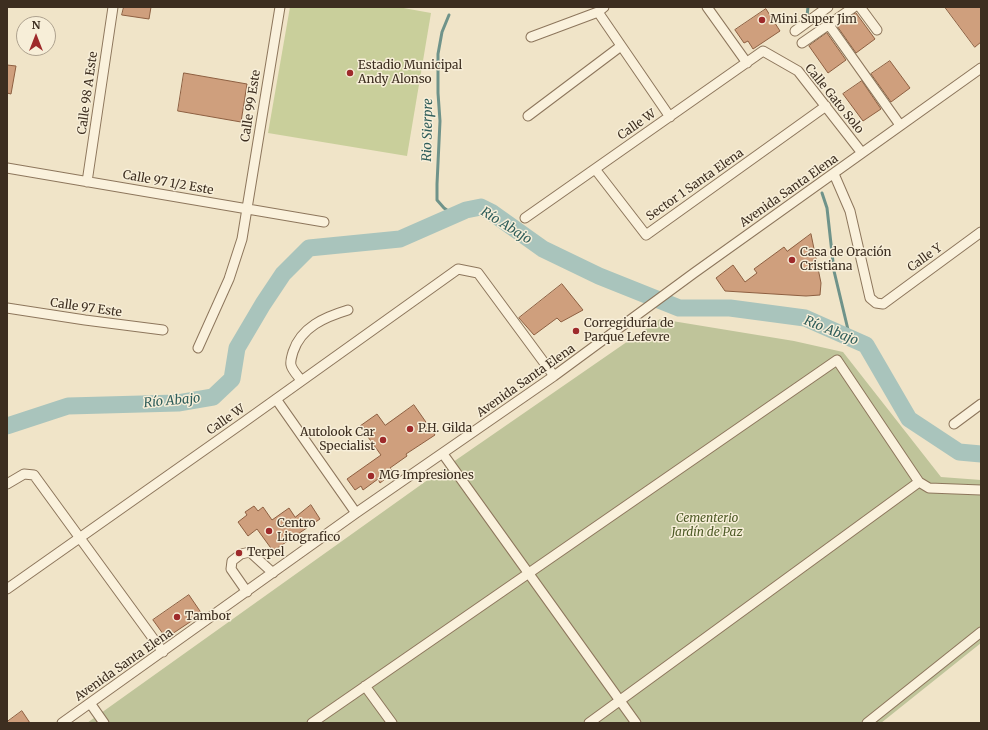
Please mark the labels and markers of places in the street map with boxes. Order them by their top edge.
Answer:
place label: Mini Super Jim [770,13,857,27]
marker: Mini Super Jim [757,15,767,25]
place label: Estadio Municipal Andy Alonso [358,59,462,87]
marker: Estadio Municipal Andy Alonso [345,68,355,78]
place label: Casa de Oración Cristiana [800,246,891,274]
marker: Casa de Oración Cristiana [787,255,797,265]
place label: Corregiduría de Parque Lefevre [584,317,674,345]
marker: Corregiduría de Parque Lefevre [571,326,581,336]
place label: P.H. Gilda [418,422,472,436]
marker: P.H. Gilda [405,424,415,434]
place label: Autolook Car Specialist [300,426,375,454]
marker: Autolook Car Specialist [378,435,388,445]
place label: MG Impresiones [379,469,474,483]
marker: MG Impresiones [366,471,376,481]
place label: Centro Litografico [277,517,340,545]
marker: Centro Litografico [264,526,274,536]
place label: Terpel [247,546,284,560]
marker: Terpel [234,548,244,558]
place label: Tambor [185,610,231,624]
marker: Tambor [172,612,182,622]

